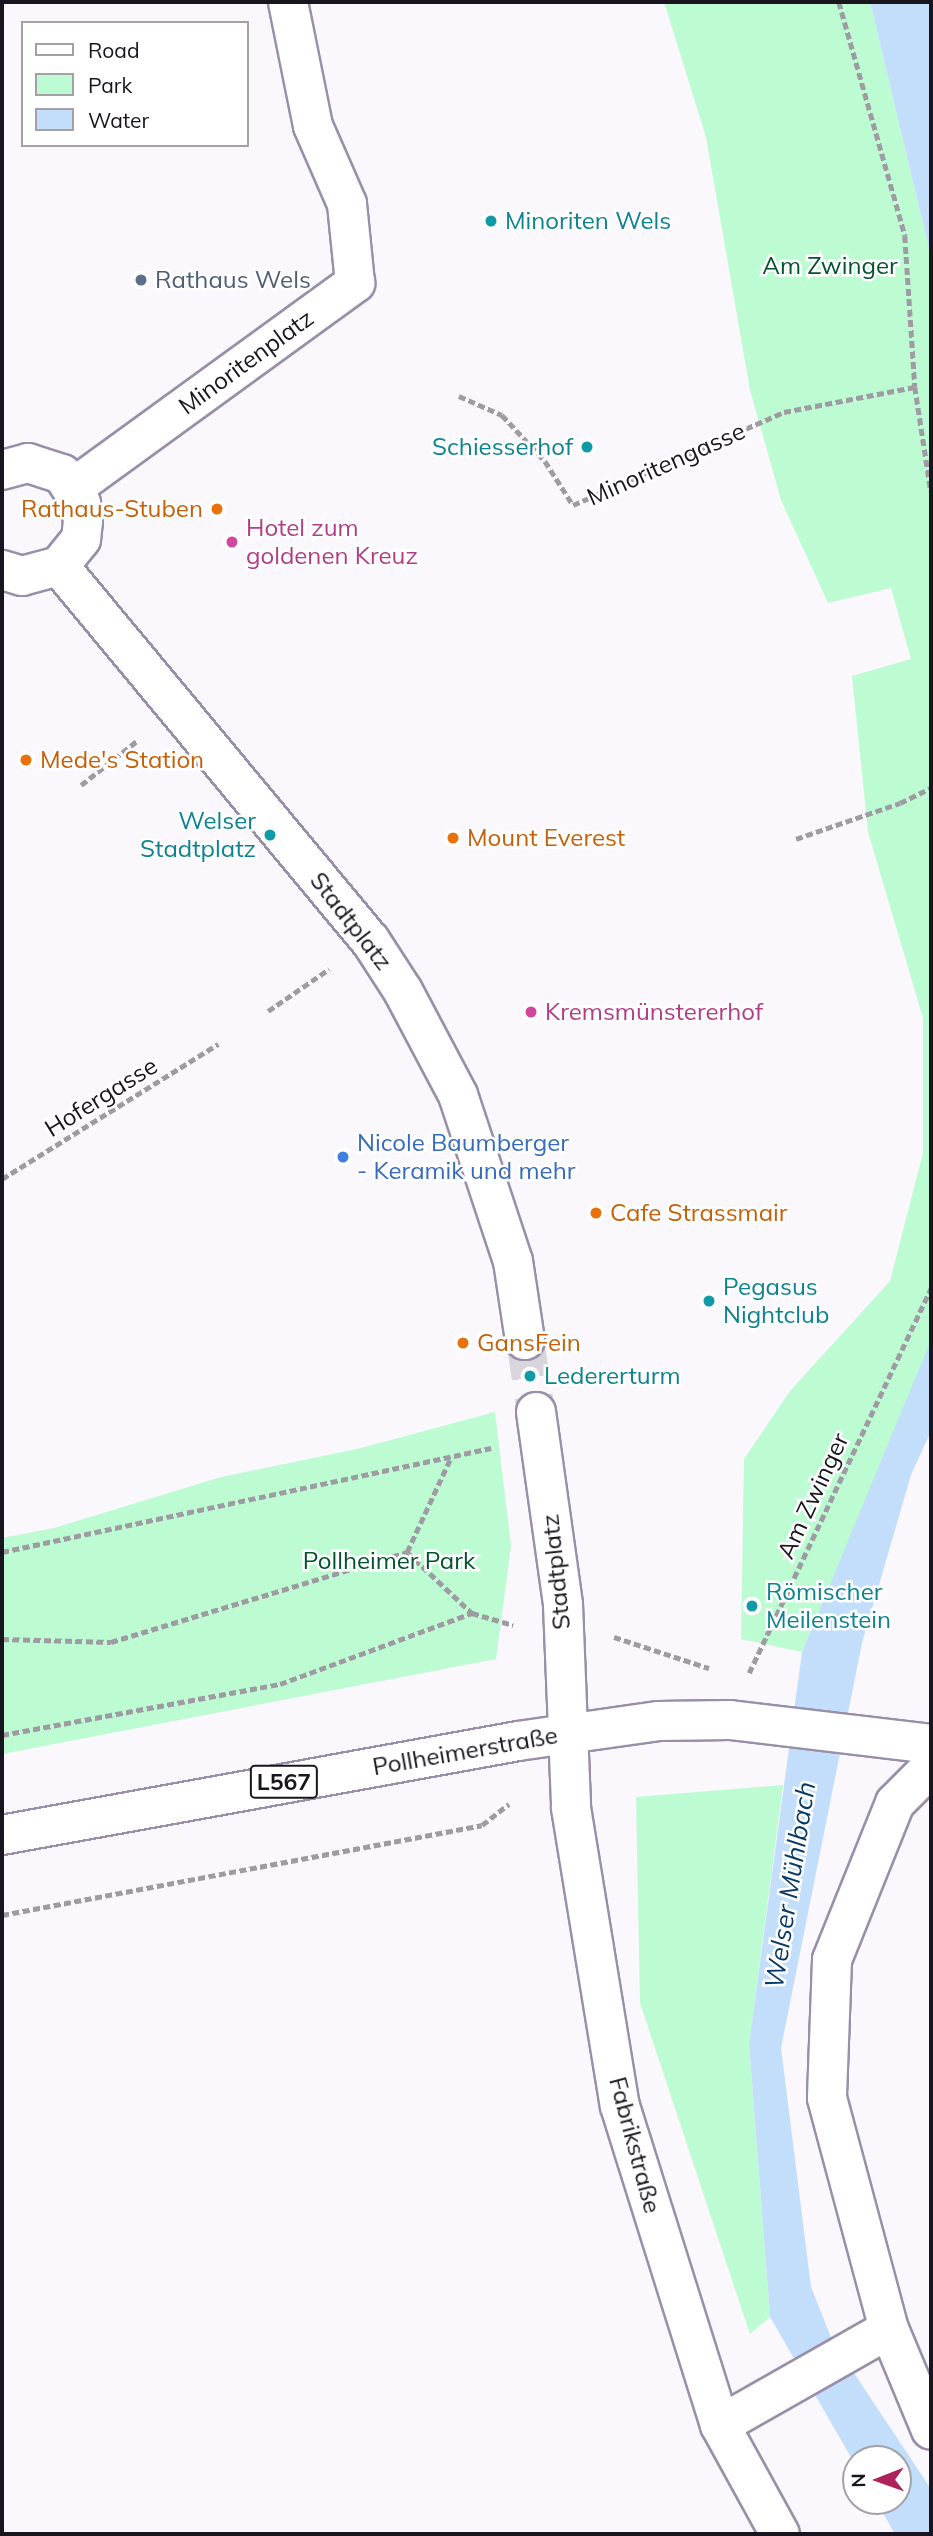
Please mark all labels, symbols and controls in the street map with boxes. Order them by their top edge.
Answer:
legend [21,21,248,147]
text: Road [88,37,139,63]
text: Park [88,72,132,98]
text: Water [88,107,149,133]
place label: Minoriten Wels [505,207,671,235]
marker: Minoriten Wels [483,213,499,229]
park label: Am Zwinger [762,252,898,280]
place label: Rathaus Wels [155,266,311,294]
marker: Rathaus Wels [133,272,149,288]
street label: Minoritenplatz [173,304,319,420]
street label: Minoritengasse [583,416,749,512]
place label: Schiesserhof [432,433,573,461]
marker: Schiesserhof [579,439,595,455]
place label: Rathaus-Stuben [21,495,203,523]
marker: Rathaus-Stuben [209,501,225,517]
place label: Hotel zum goldenen Kreuz [246,514,418,570]
marker: Hotel zum goldenen Kreuz [224,534,240,550]
place label: Mede's Station [40,746,204,774]
marker: Mede's Station [18,752,34,768]
place label: Welser Stadtplatz [140,807,256,863]
place label: Mount Everest [467,824,625,852]
marker: Welser Stadtplatz [262,827,278,843]
marker: Mount Everest [445,830,461,846]
street label: Stadtplatz [304,866,398,976]
place label: Kremsmünstererhof [545,998,763,1026]
marker: Kremsmünstererhof [523,1004,539,1020]
street label: Hofergasse [39,1051,163,1143]
place label: Nicole Baumberger - Keramik und mehr [357,1129,575,1185]
marker: Nicole Baumberger - Keramik und mehr [335,1149,351,1165]
place label: Cafe Strassmair [610,1199,788,1227]
marker: Cafe Strassmair [588,1205,604,1221]
place label: Pegasus Nightclub [723,1273,829,1329]
marker: Pegasus Nightclub [701,1293,717,1309]
place label: GansFein [477,1329,581,1357]
marker: GansFein [455,1335,471,1351]
place label: Ledererturm [544,1362,680,1390]
marker: Ledererturm [522,1368,538,1384]
street label: Am Zwinger [771,1429,855,1563]
street label: Stadtplatz [536,1513,576,1631]
park label: Pollheimer Park [303,1547,475,1575]
place label: Römischer Meilenstein [766,1578,891,1634]
marker: Römischer Meilenstein [744,1598,760,1614]
street label: Pollheimerstraße [370,1721,560,1781]
road number: L567 [249,1763,319,1802]
water label: Welser Mühlbach [758,1779,822,1991]
street label: Fabrikstraße [603,2074,667,2216]
north arrow [842,2445,912,2515]
text: N [846,2473,870,2488]

